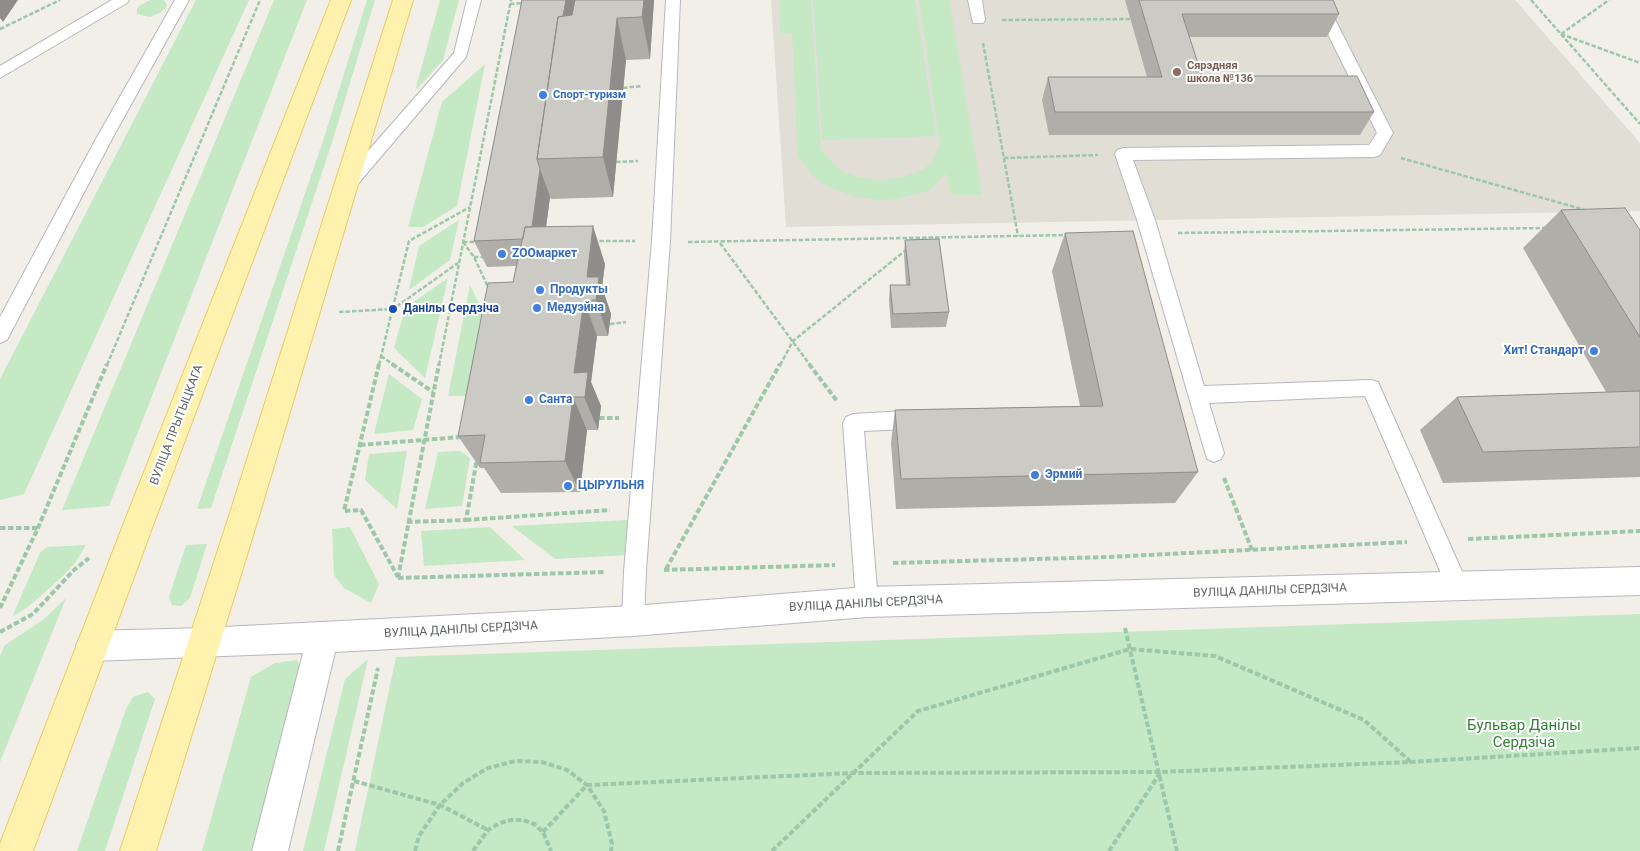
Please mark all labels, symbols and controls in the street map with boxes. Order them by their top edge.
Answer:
place label: Сярэдняя школа №136 [1187,59,1253,85]
marker: Сярэдняя школа №136 [1171,66,1183,78]
place label: Спорт-туризм [553,88,626,102]
marker: Спорт-туризм [537,89,549,101]
place label: ZOOмаркет [512,247,577,261]
marker: ZOOмаркет [496,248,508,260]
place label: Продукты [550,283,608,297]
marker: Продукты [534,284,546,296]
place label: Медуэйна [547,301,604,315]
place label: Данілы Сердзіча [403,302,499,316]
marker: Медуэйна [531,302,543,314]
marker: Данілы Сердзіча [387,303,399,315]
place label: Хит! Стандарт [1504,344,1584,358]
marker: Хит! Стандарт [1588,345,1600,357]
street label: ВУЛІЦА ПРЫТЫЦКАГА [147,363,207,487]
place label: Санта [539,393,573,407]
marker: Санта [523,394,535,406]
place label: Эрмий [1045,468,1082,482]
marker: Эрмий [1029,469,1041,481]
place label: ЦЫРУЛЬНЯ [578,479,644,493]
marker: ЦЫРУЛЬНЯ [562,480,574,492]
street label: ВУЛІЦА ДАНІЛЫ СЕРДЗІЧА [1193,581,1347,601]
street label: ВУЛІЦА ДАНІЛЫ СЕРДЗІЧА [789,593,943,615]
street label: ВУЛІЦА ДАНІЛЫ СЕРДЗІЧА [384,619,538,641]
park label: Бульвар Данілы Сердзіча [1467,717,1581,752]

